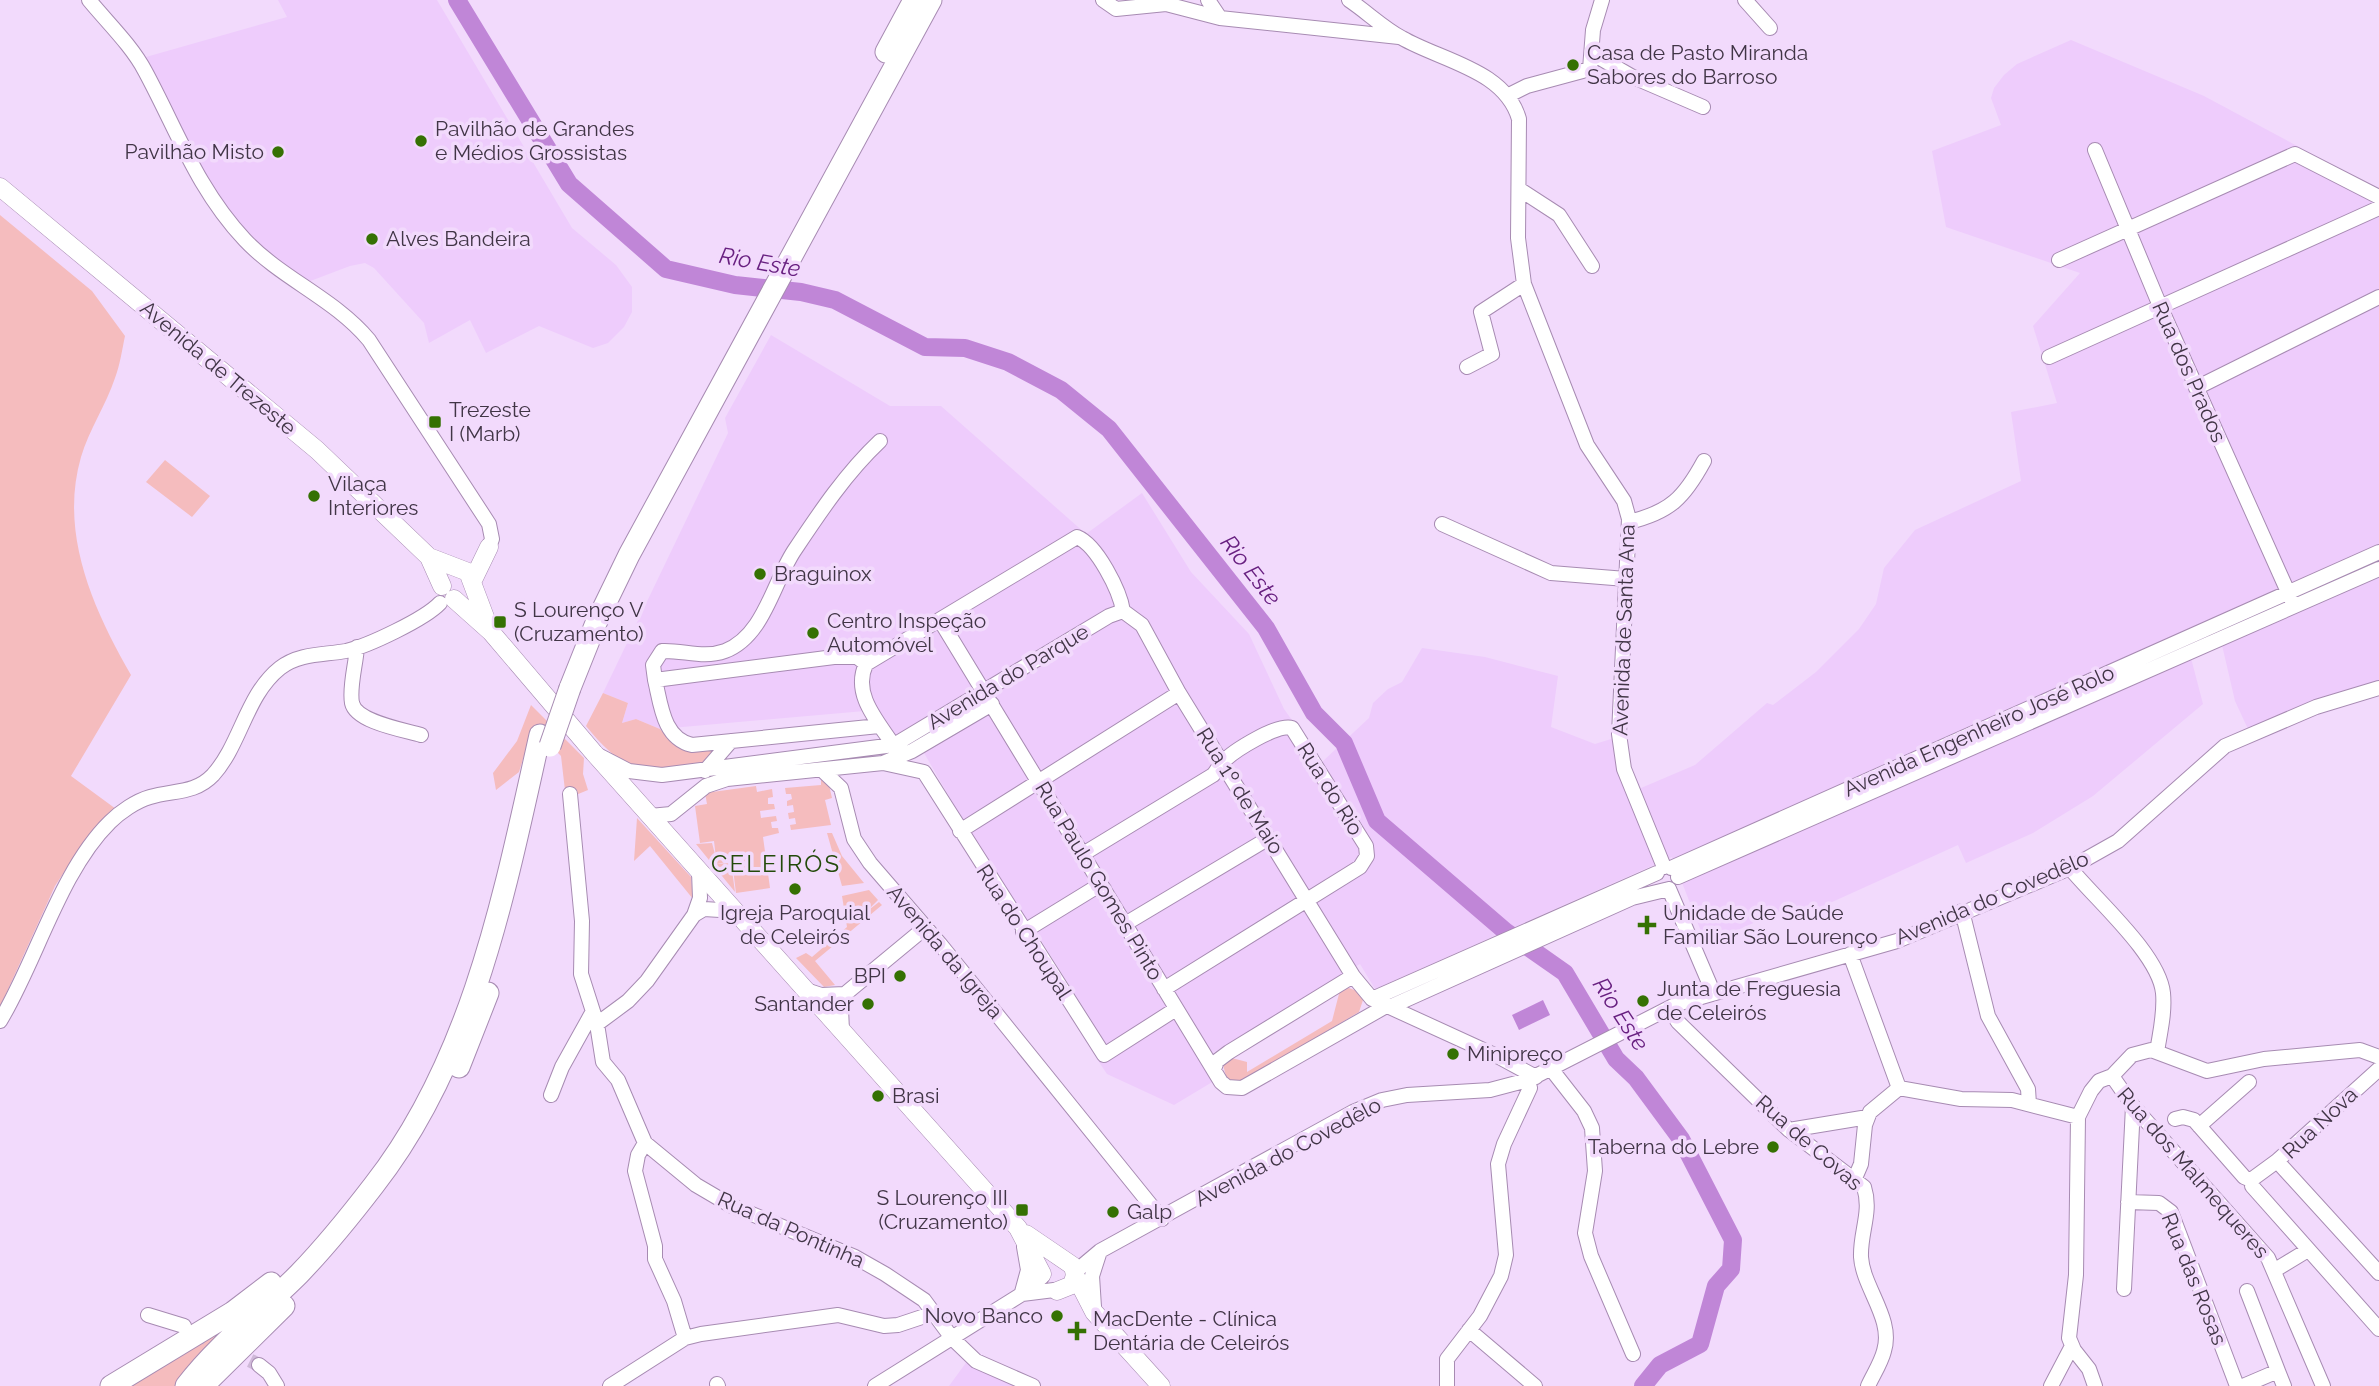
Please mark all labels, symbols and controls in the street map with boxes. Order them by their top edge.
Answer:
place label: Casa de Pasto Miranda Sabores do Barroso [1587,40,1808,89]
marker: Casa de Pasto Miranda Sabores do Barroso [1565,57,1581,73]
place label: Pavilhão de Grandes e Médios Grossistas [435,116,634,165]
marker: Pavilhão de Grandes e Médios Grossistas [413,133,429,149]
place label: Pavilhão Misto [124,139,264,164]
marker: Pavilhão Misto [270,144,286,160]
place label: Alves Bandeira [386,226,531,251]
marker: Alves Bandeira [364,231,380,247]
water label: Rio Este [718,241,803,282]
street label: Avenida de Trezeste [135,295,301,440]
street label: Rua dos Prados [2147,298,2232,446]
place label: Trezeste I (Marb) [449,397,531,446]
marker: Trezeste I (Marb) [427,414,443,430]
place label: Vilaça Interiores [328,471,418,520]
marker: Vilaça Interiores [306,488,322,504]
street label: Avenida de Santa Ana [1607,524,1640,736]
water label: Rio Este [1216,529,1287,610]
place label: Braguinox [774,561,872,586]
marker: Braguinox [752,566,768,582]
place label: S Lourenço V (Cruzamento) [514,597,644,646]
place label: Centro Inspeção Automóvel [827,608,986,657]
marker: S Lourenço V (Cruzamento) [492,614,508,630]
street label: Avenida do Parque [923,619,1093,735]
marker: Centro Inspeção Automóvel [805,625,821,641]
street label: Avenida Engenheiro José Rolo [1840,659,2118,802]
street label: Rua 1º de Maio [1192,723,1289,858]
street label: Rua do Rio [1292,738,1369,840]
street label: Rua Paulo Gomes Pinto [1030,777,1169,984]
street label: Avenida do Covedêlo [1891,845,2092,950]
district label: CELEIRÓS [711,849,841,878]
street label: Rua do Choupal [972,860,1077,1004]
street label: Avenida da Igreja [882,880,1009,1024]
marker: Igreja Paroquial de Celeirós [787,881,803,897]
place label: Igreja Paroquial de Celeirós [720,900,870,949]
place label: Unidade de Saúde Familiar São Lourenço [1663,900,1878,949]
marker: Unidade de Saúde Familiar São Lourenço [1637,915,1657,935]
place label: BPI [854,963,886,988]
marker: BPI [892,968,908,984]
water label: Rio Este [1588,972,1655,1055]
place label: Junta de Freguesia de Celeirós [1657,976,1841,1025]
place label: Santander [754,991,855,1016]
marker: Junta de Freguesia de Celeirós [1635,993,1651,1009]
marker: Santander [860,996,876,1012]
place label: Minipreço [1467,1041,1563,1066]
marker: Minipreço [1445,1046,1461,1062]
street label: Rua dos Malmequeres [2112,1082,2274,1263]
street label: Rua Nova [2277,1082,2362,1164]
place label: Brasi [892,1083,939,1108]
marker: Brasi [870,1088,886,1104]
street label: Rua de Covas [1751,1090,1868,1196]
street label: Avenida do Covedêlo [1190,1092,1385,1211]
place label: Taberna do Lebre [1588,1134,1759,1159]
marker: Taberna do Lebre [1765,1139,1781,1155]
place label: S Lourenço III (Cruzamento) [876,1185,1008,1234]
street label: Rua da Pontinha [714,1186,868,1273]
place label: Galp [1127,1199,1172,1224]
marker: S Lourenço III (Cruzamento) [1014,1202,1030,1218]
marker: Galp [1105,1204,1121,1220]
street label: Rua das Rosas [2157,1209,2232,1349]
place label: Novo Banco [925,1303,1043,1328]
place label: MacDente - Clínica Dentária de Celeirós [1093,1306,1289,1355]
marker: Novo Banco [1049,1308,1065,1324]
marker: MacDente - Clínica Dentária de Celeirós [1067,1321,1087,1341]

